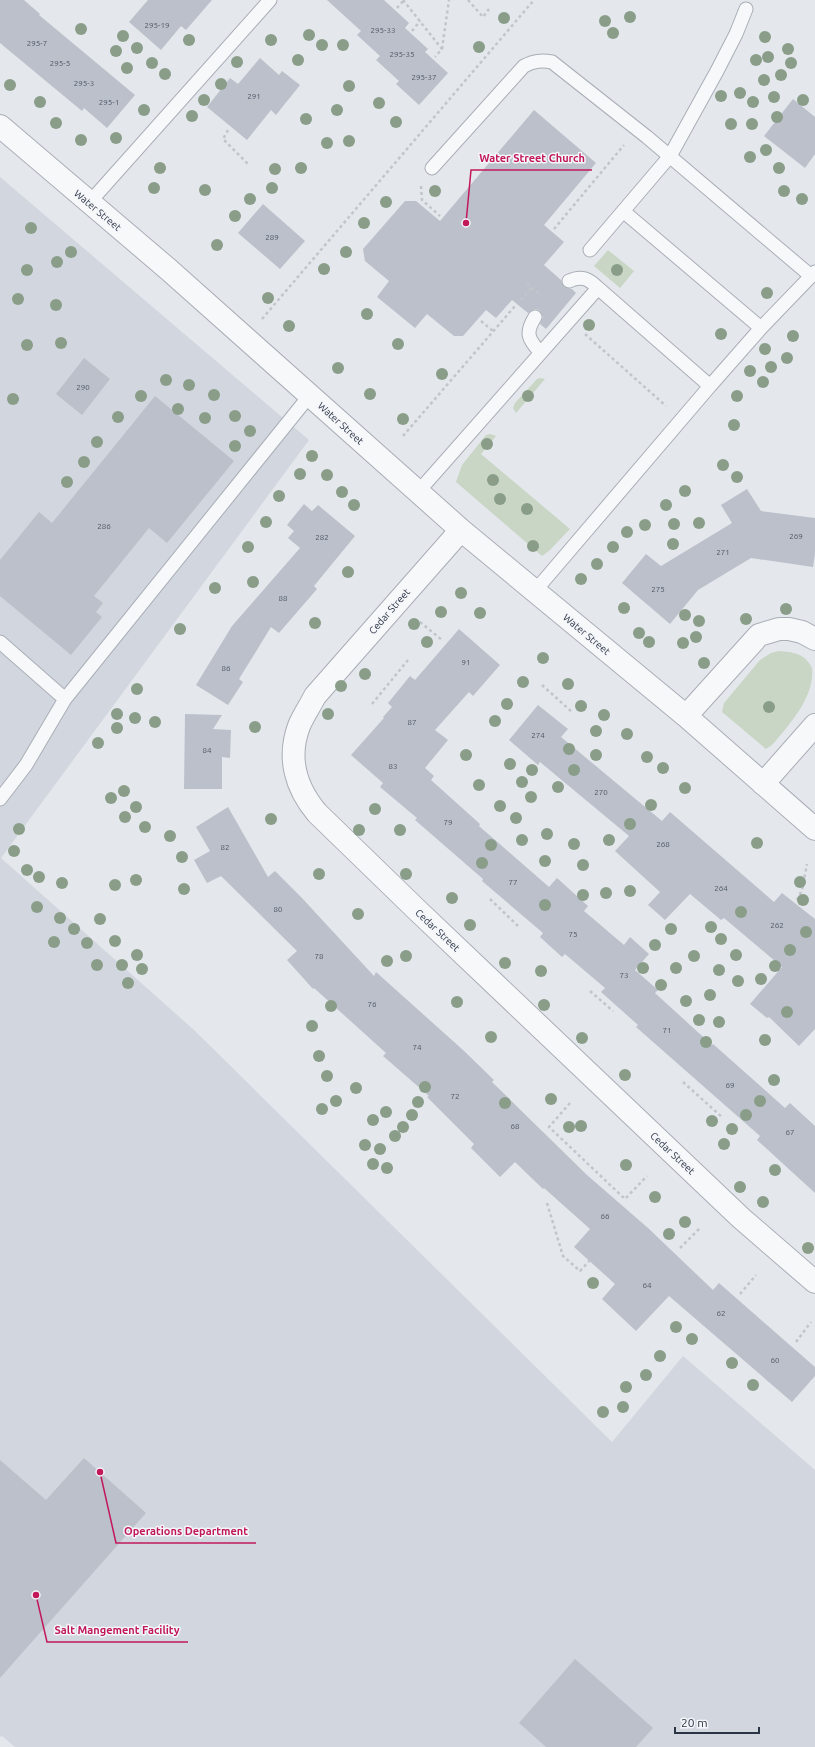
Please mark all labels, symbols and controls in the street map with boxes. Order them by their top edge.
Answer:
house number: 295-19 [145,21,169,30]
house number: 295-33 [371,26,395,35]
house number: 295-7 [27,39,47,48]
house number: 295-35 [390,50,414,59]
house number: 295-5 [50,59,70,68]
house number: 295-37 [412,73,436,82]
house number: 295-3 [74,79,94,88]
house number: 291 [247,92,261,101]
house number: 295-1 [99,98,119,107]
callout: Water Street Church [471,147,592,170]
text: Water Street Church [479,152,585,164]
street label: Water Street [72,188,123,233]
house number: 289 [265,233,279,242]
house number: 290 [76,383,90,392]
street label: Water Street [316,400,366,447]
house number: 286 [97,522,111,531]
house number: 269 [789,532,803,541]
house number: 282 [315,533,329,542]
house number: 271 [716,548,730,557]
house number: 275 [651,585,665,594]
street label: Cedar Street [367,586,412,636]
house number: 88 [278,594,288,603]
street label: Water Street [561,612,612,657]
house number: 91 [461,658,471,667]
house number: 86 [221,664,231,673]
house number: 87 [407,718,417,727]
house number: 274 [531,731,545,740]
house number: 84 [202,746,212,755]
house number: 83 [388,762,398,771]
house number: 270 [594,788,608,797]
house number: 79 [443,818,453,827]
house number: 268 [656,840,670,849]
house number: 82 [220,843,230,852]
house number: 77 [508,878,518,887]
house number: 264 [714,884,728,893]
house number: 80 [273,905,283,914]
street label: Cedar Street [413,907,462,954]
house number: 262 [770,921,784,930]
house number: 75 [568,930,578,939]
house number: 78 [314,952,324,961]
house number: 73 [619,971,629,980]
house number: 76 [367,1000,377,1009]
house number: 71 [662,1026,672,1035]
house number: 74 [412,1043,422,1052]
house number: 69 [725,1081,735,1090]
house number: 72 [450,1092,460,1101]
house number: 68 [510,1122,520,1131]
house number: 67 [785,1128,795,1137]
street label: Cedar Street [648,1130,697,1177]
house number: 66 [600,1212,610,1221]
house number: 64 [642,1281,652,1290]
house number: 62 [716,1309,726,1318]
house number: 60 [770,1356,780,1365]
callout: Operations Department [116,1520,256,1543]
text: Operations Department [124,1525,248,1537]
callout: Salt Mangement Facility [47,1619,188,1642]
text: Salt Mangement Facility [55,1624,180,1636]
scale bar [675,1709,759,1735]
text: 20 m [681,1716,708,1729]

